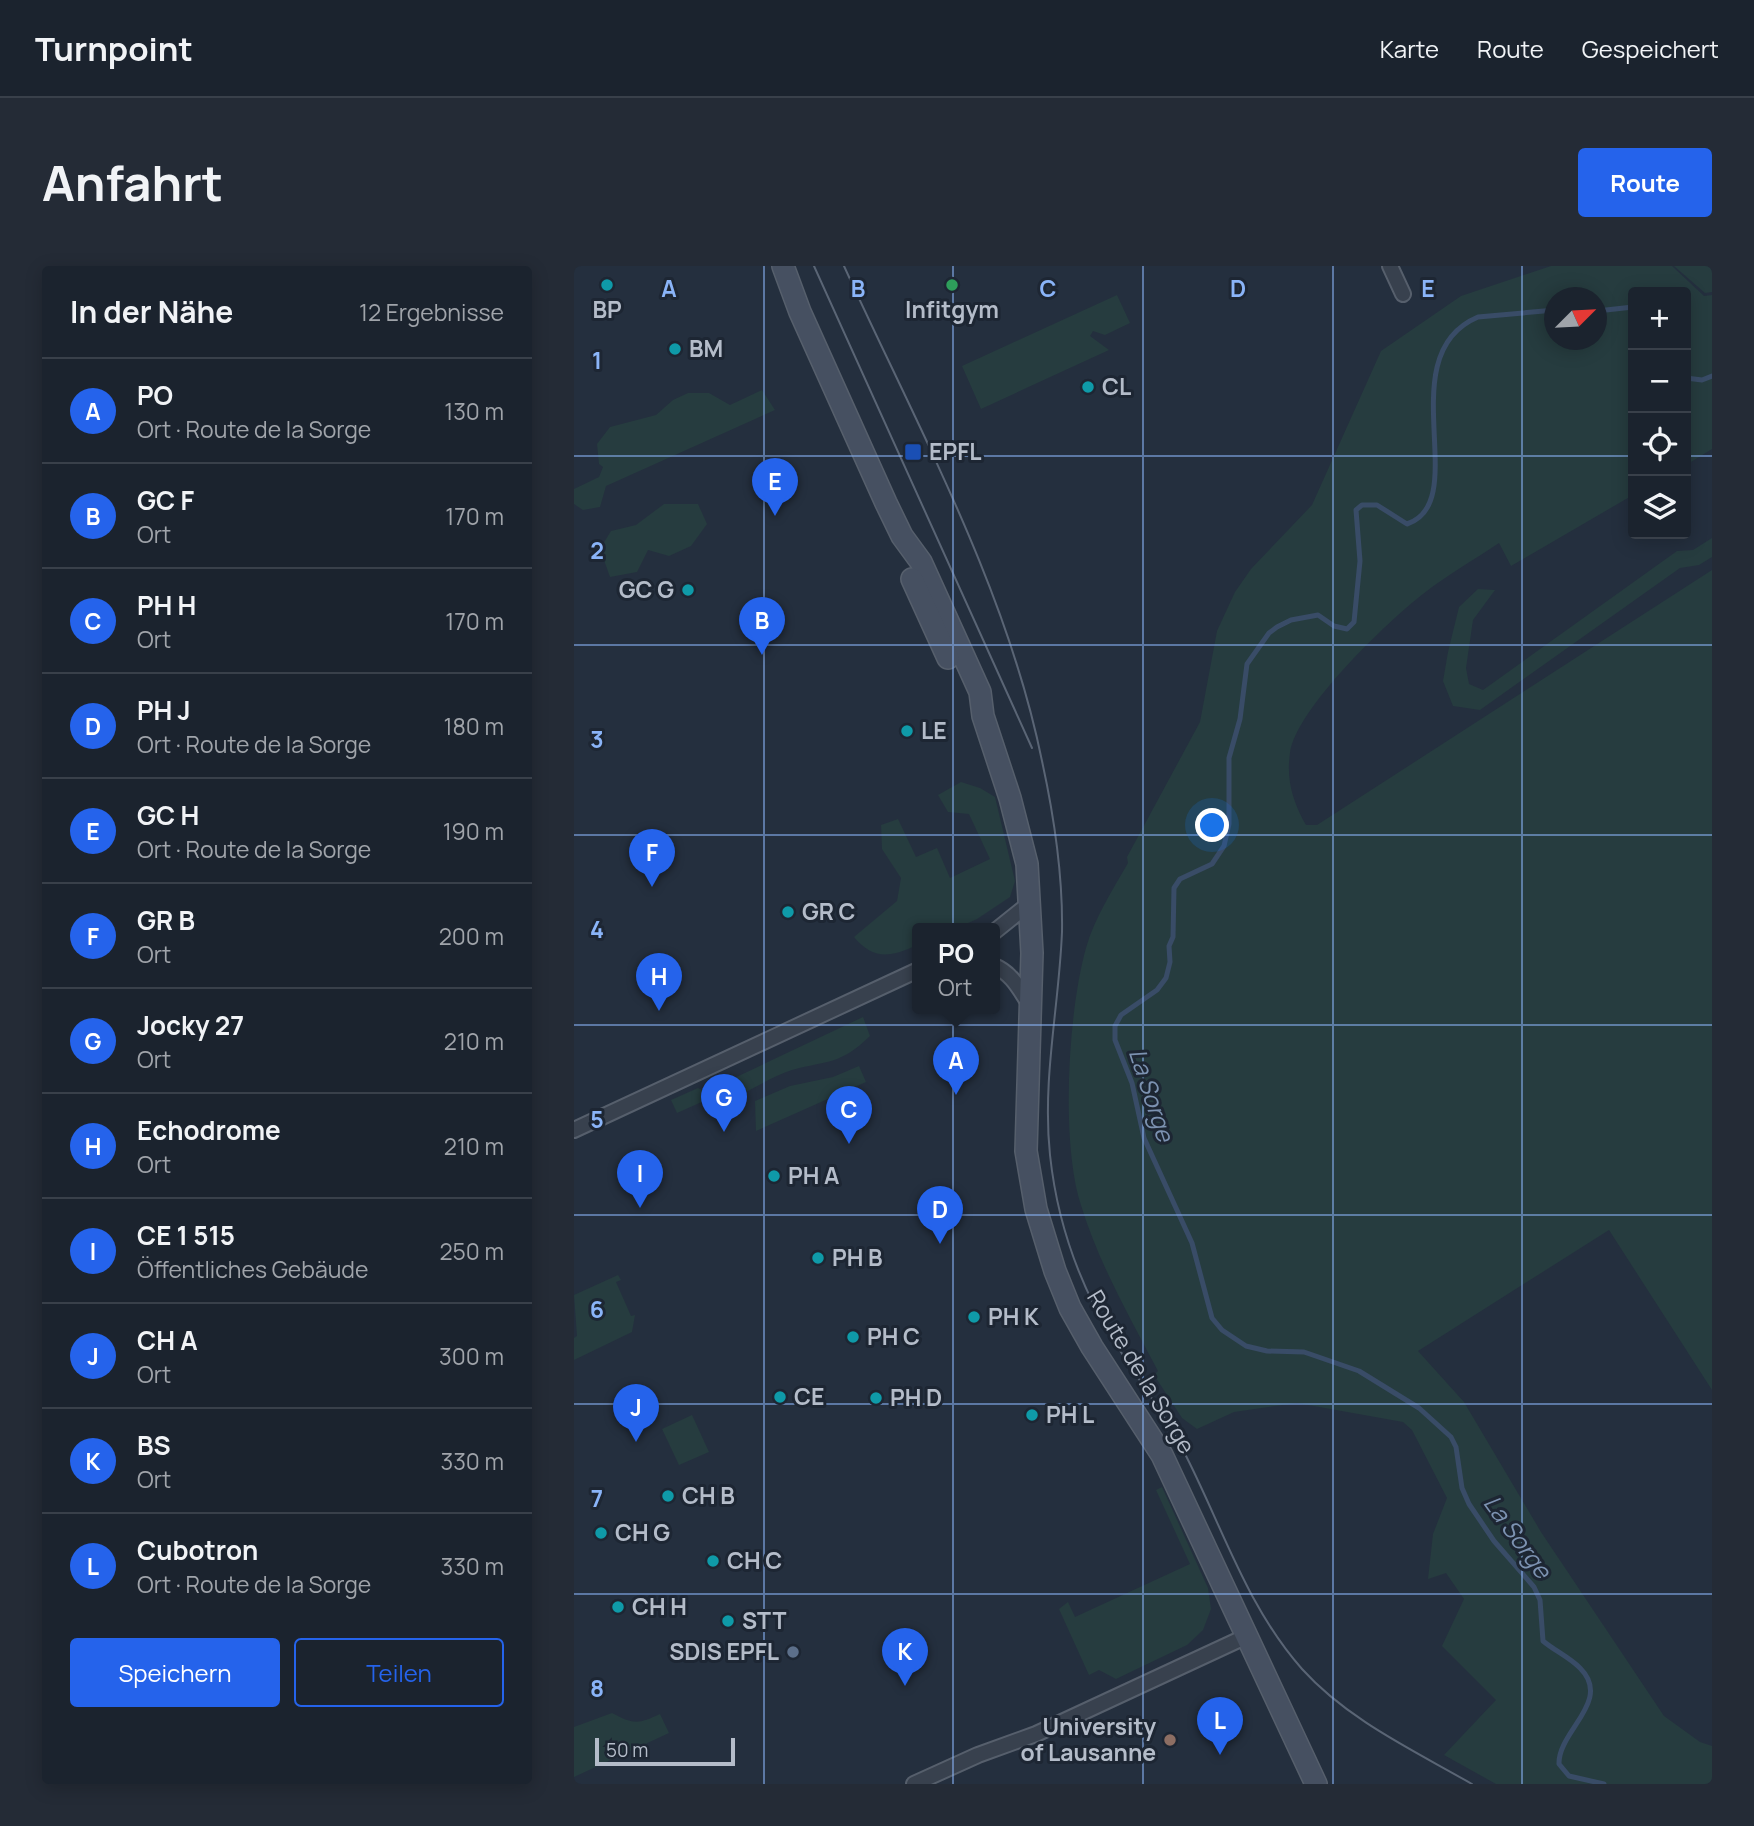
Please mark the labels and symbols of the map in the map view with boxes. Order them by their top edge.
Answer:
text: A [661,272,677,304]
text: B [851,272,865,304]
text: C [1040,272,1057,304]
text: D [1230,272,1246,304]
text: E [1421,272,1435,304]
marker: BP [599,277,615,293]
marker: Infitgym [944,277,960,293]
north arrow [1544,287,1607,350]
place label: BP [592,293,622,325]
place label: Infitgym [905,293,999,325]
place label: BM [689,332,723,364]
marker: BM [667,341,683,357]
text: 1 [592,344,602,376]
place label: CL [1102,370,1131,402]
marker: CL [1080,379,1096,395]
place label: EPFL [929,435,981,467]
marker: EPFL [903,442,923,462]
pin: E [752,458,798,516]
text: 2 [590,534,604,566]
place label: GC G [619,573,674,605]
marker: GC G [680,582,696,598]
pin: B [739,597,785,655]
place label: LE [921,714,947,746]
text: 3 [590,723,604,755]
marker: LE [899,723,915,739]
your location [1195,808,1229,842]
pin: F [629,829,675,887]
place label: GR C [802,895,856,927]
marker: GR C [780,904,796,920]
text: 4 [590,913,604,945]
pin: H [636,953,682,1011]
pin: A [933,1037,979,1095]
water label: La Sorge [1122,1044,1184,1147]
pin: G [701,1074,747,1132]
pin: C [826,1086,872,1144]
text: 5 [590,1103,604,1135]
pin: I [617,1150,663,1208]
place label: PH A [788,1159,839,1191]
marker: PH A [766,1168,782,1184]
pin: D [917,1186,963,1244]
place label: PH B [832,1241,882,1273]
marker: PH B [810,1250,826,1266]
street label: Route de la Sorge [1080,1284,1203,1459]
text: 6 [590,1293,604,1325]
place label: PH K [988,1300,1039,1332]
marker: PH K [966,1309,982,1325]
place label: PH C [867,1320,920,1352]
marker: PH C [845,1329,861,1345]
place label: CE [794,1380,824,1412]
place label: PH D [890,1381,942,1413]
pin: J [613,1384,659,1442]
marker: CE [772,1389,788,1405]
marker: PH D [868,1390,884,1406]
place label: PH L [1046,1398,1094,1430]
marker: PH L [1024,1407,1040,1423]
place label: CH B [682,1479,735,1511]
text: 7 [591,1482,603,1514]
marker: CH B [660,1488,676,1504]
water label: La Sorge [1477,1488,1561,1586]
place label: CH G [615,1516,670,1548]
marker: CH G [593,1525,609,1541]
place label: CH C [727,1544,782,1576]
marker: CH C [705,1553,721,1569]
place label: CH H [632,1590,687,1622]
marker: CH H [610,1599,626,1615]
place label: STT [742,1604,786,1636]
marker: STT [720,1613,736,1629]
pin: K [882,1628,928,1686]
place label: SDIS EPFL [669,1635,779,1667]
marker: SDIS EPFL [785,1644,801,1660]
text: 8 [590,1672,604,1704]
pin: L [1197,1697,1243,1755]
place label: University of Lausanne [1020,1710,1156,1768]
marker: University of Lausanne [1162,1732,1178,1748]
scale bar [595,1735,735,1767]

